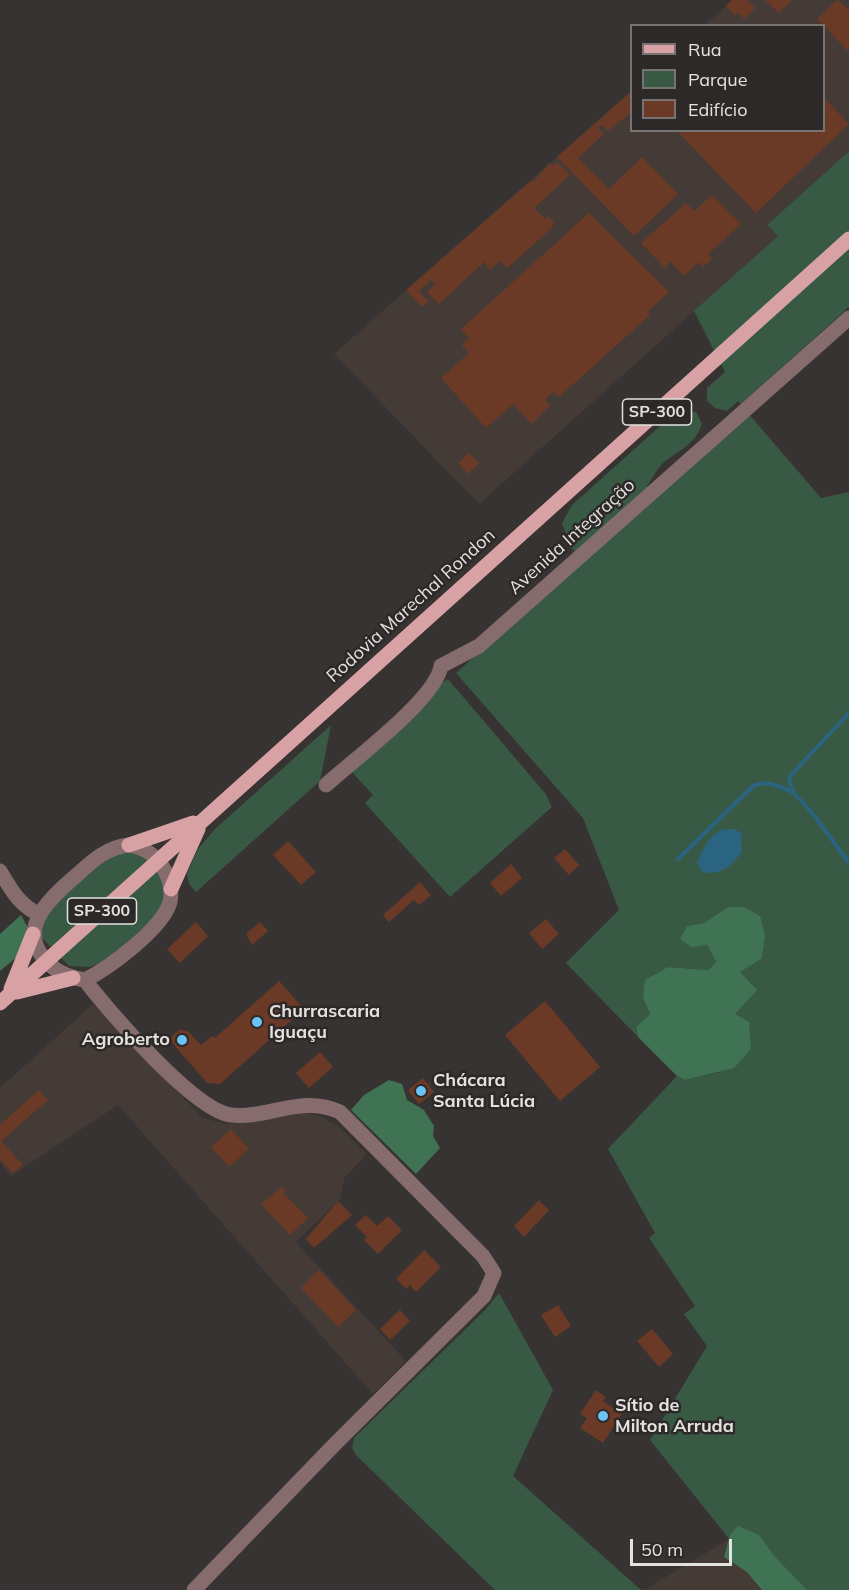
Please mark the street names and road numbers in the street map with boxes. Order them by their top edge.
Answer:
road number: SP-300 [622,399,692,425]
street label: Avenida Integração [504,475,640,599]
street label: Rodovia Marechal Rondon [322,525,500,687]
road number: SP-300 [68,898,136,924]

